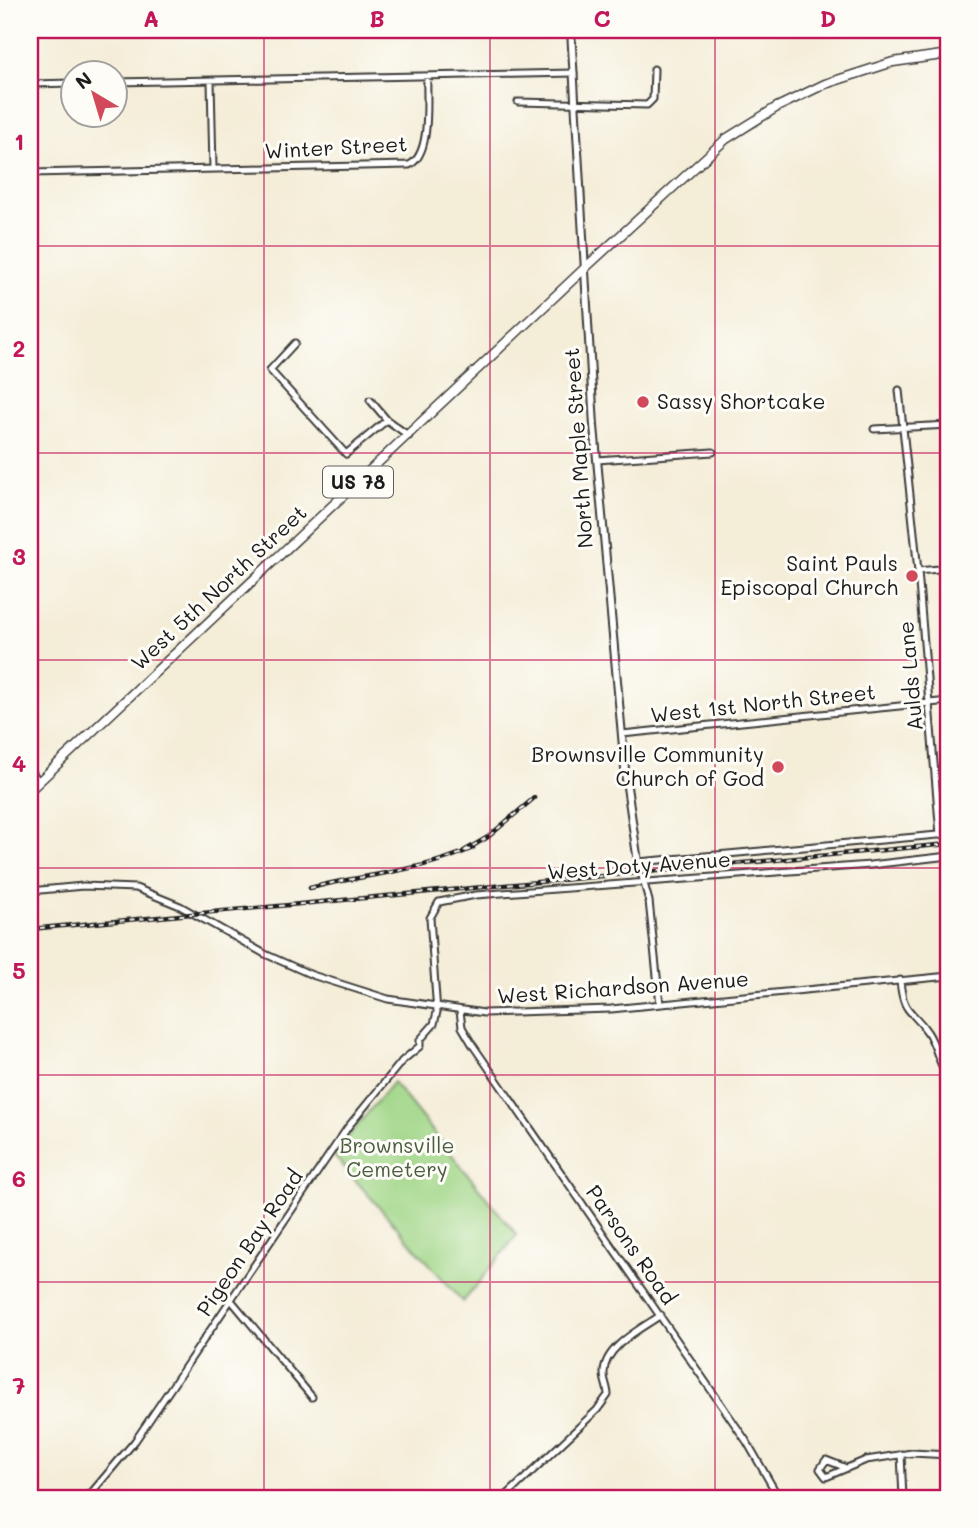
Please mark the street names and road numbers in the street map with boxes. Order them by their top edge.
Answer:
street label: Winter Street [264,129,408,164]
street label: North Maple Street [557,347,598,549]
road number: US 78 [323,467,393,498]
street label: West 5th North Street [124,498,312,675]
street label: Aulds Lane [891,620,928,732]
street label: West 1st North Street [649,677,877,728]
street label: West Doty Avenue [546,845,732,884]
street label: West Richardson Avenue [496,964,750,1009]
street label: Pigeon Bay Road [190,1164,308,1321]
street label: Parsons Road [581,1179,683,1309]

